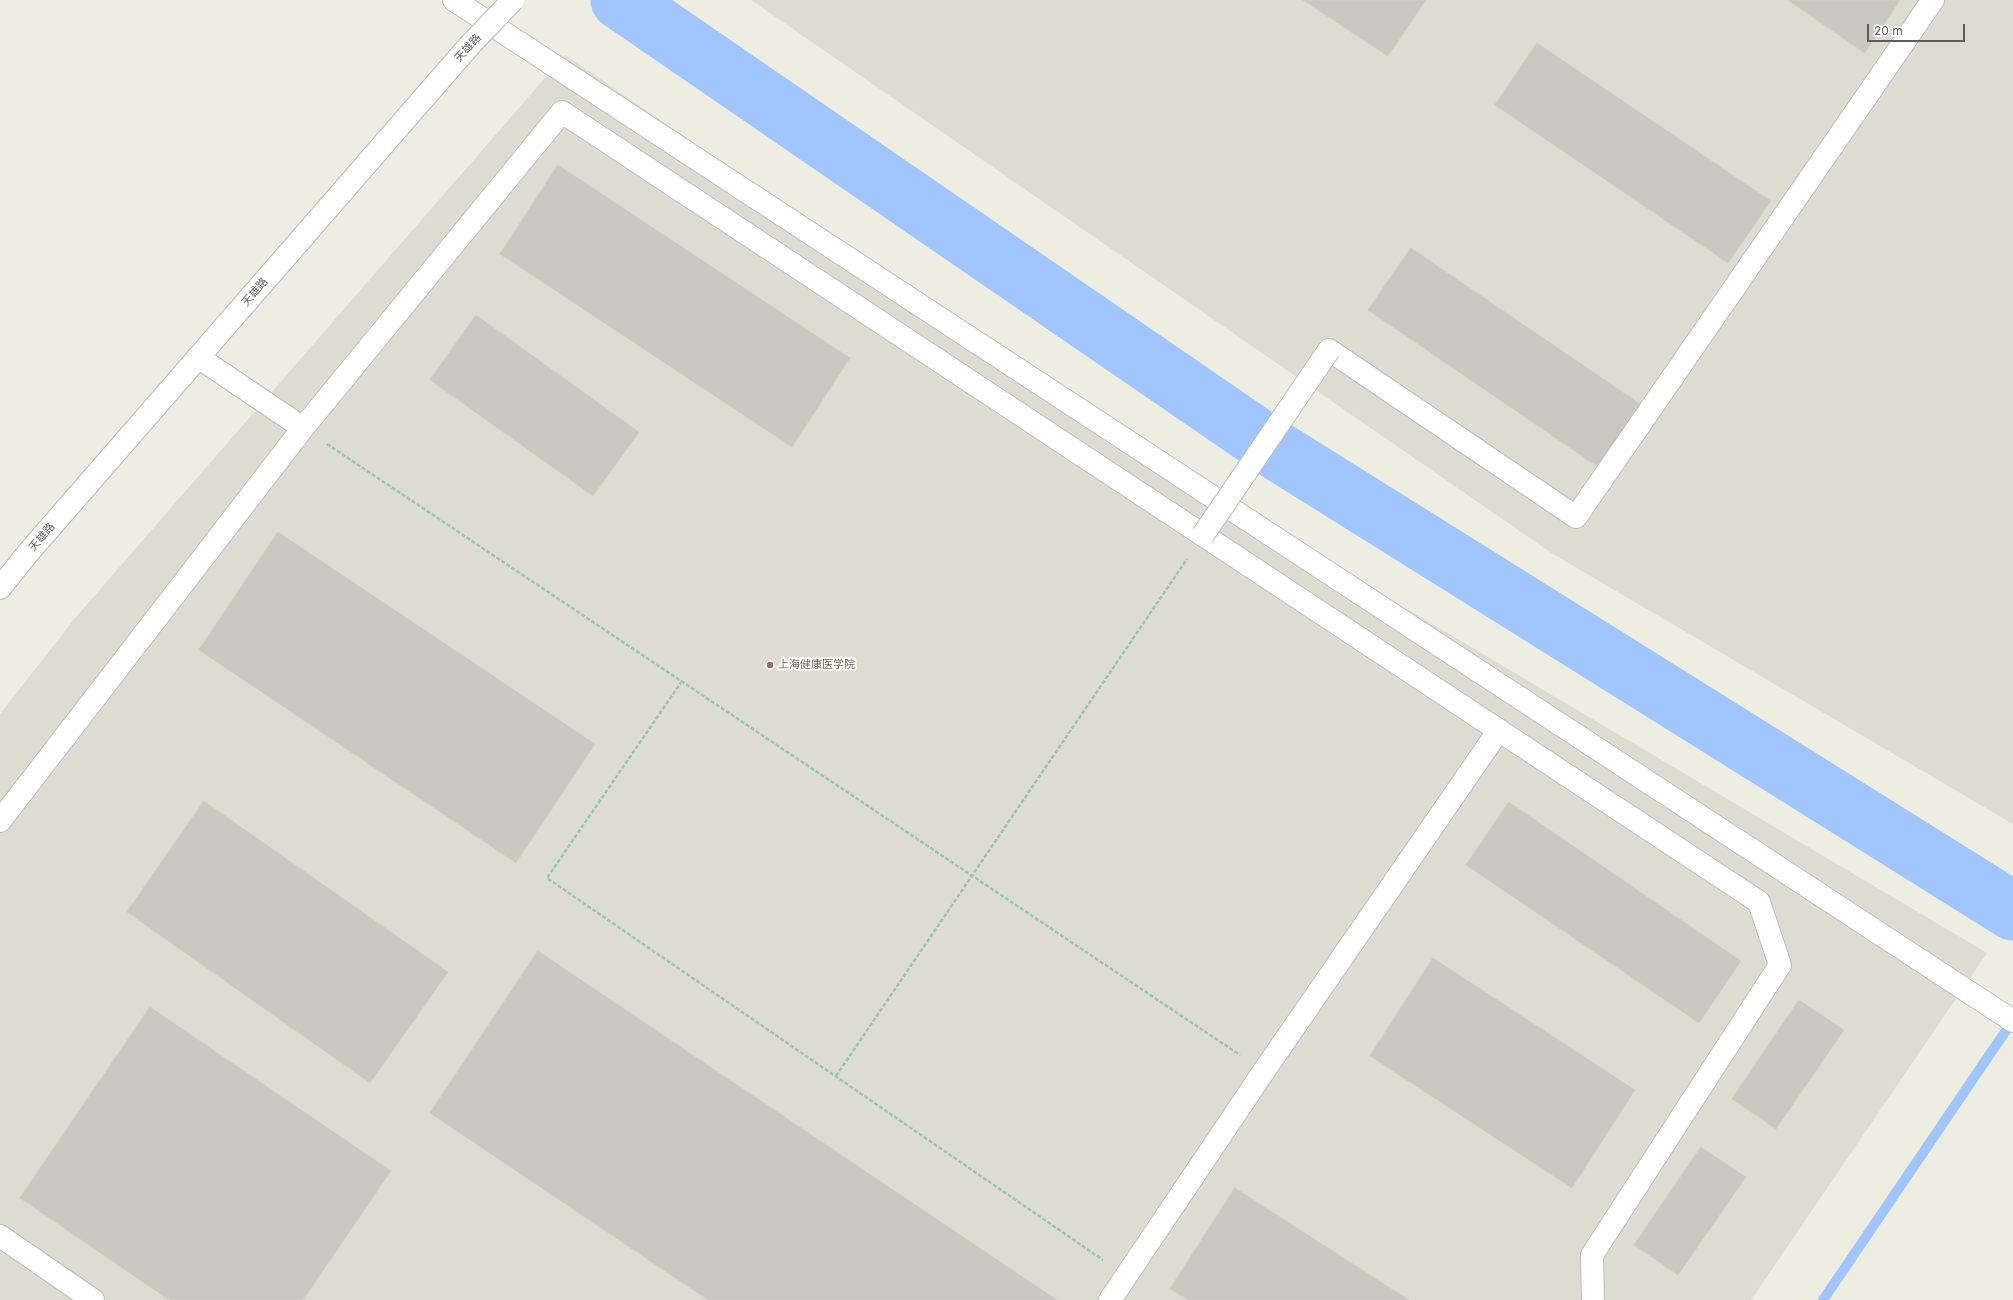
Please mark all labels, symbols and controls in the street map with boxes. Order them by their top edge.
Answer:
scale bar [1869,16,1967,42]
text: 20 m [1874,23,1903,38]
street label: 天雄路 [452,31,484,65]
street label: 天雄路 [239,275,271,309]
street label: 天雄路 [26,520,58,554]
place label: 上海健康医学院 [778,658,855,672]
marker: 上海健康医学院 [765,660,775,670]

